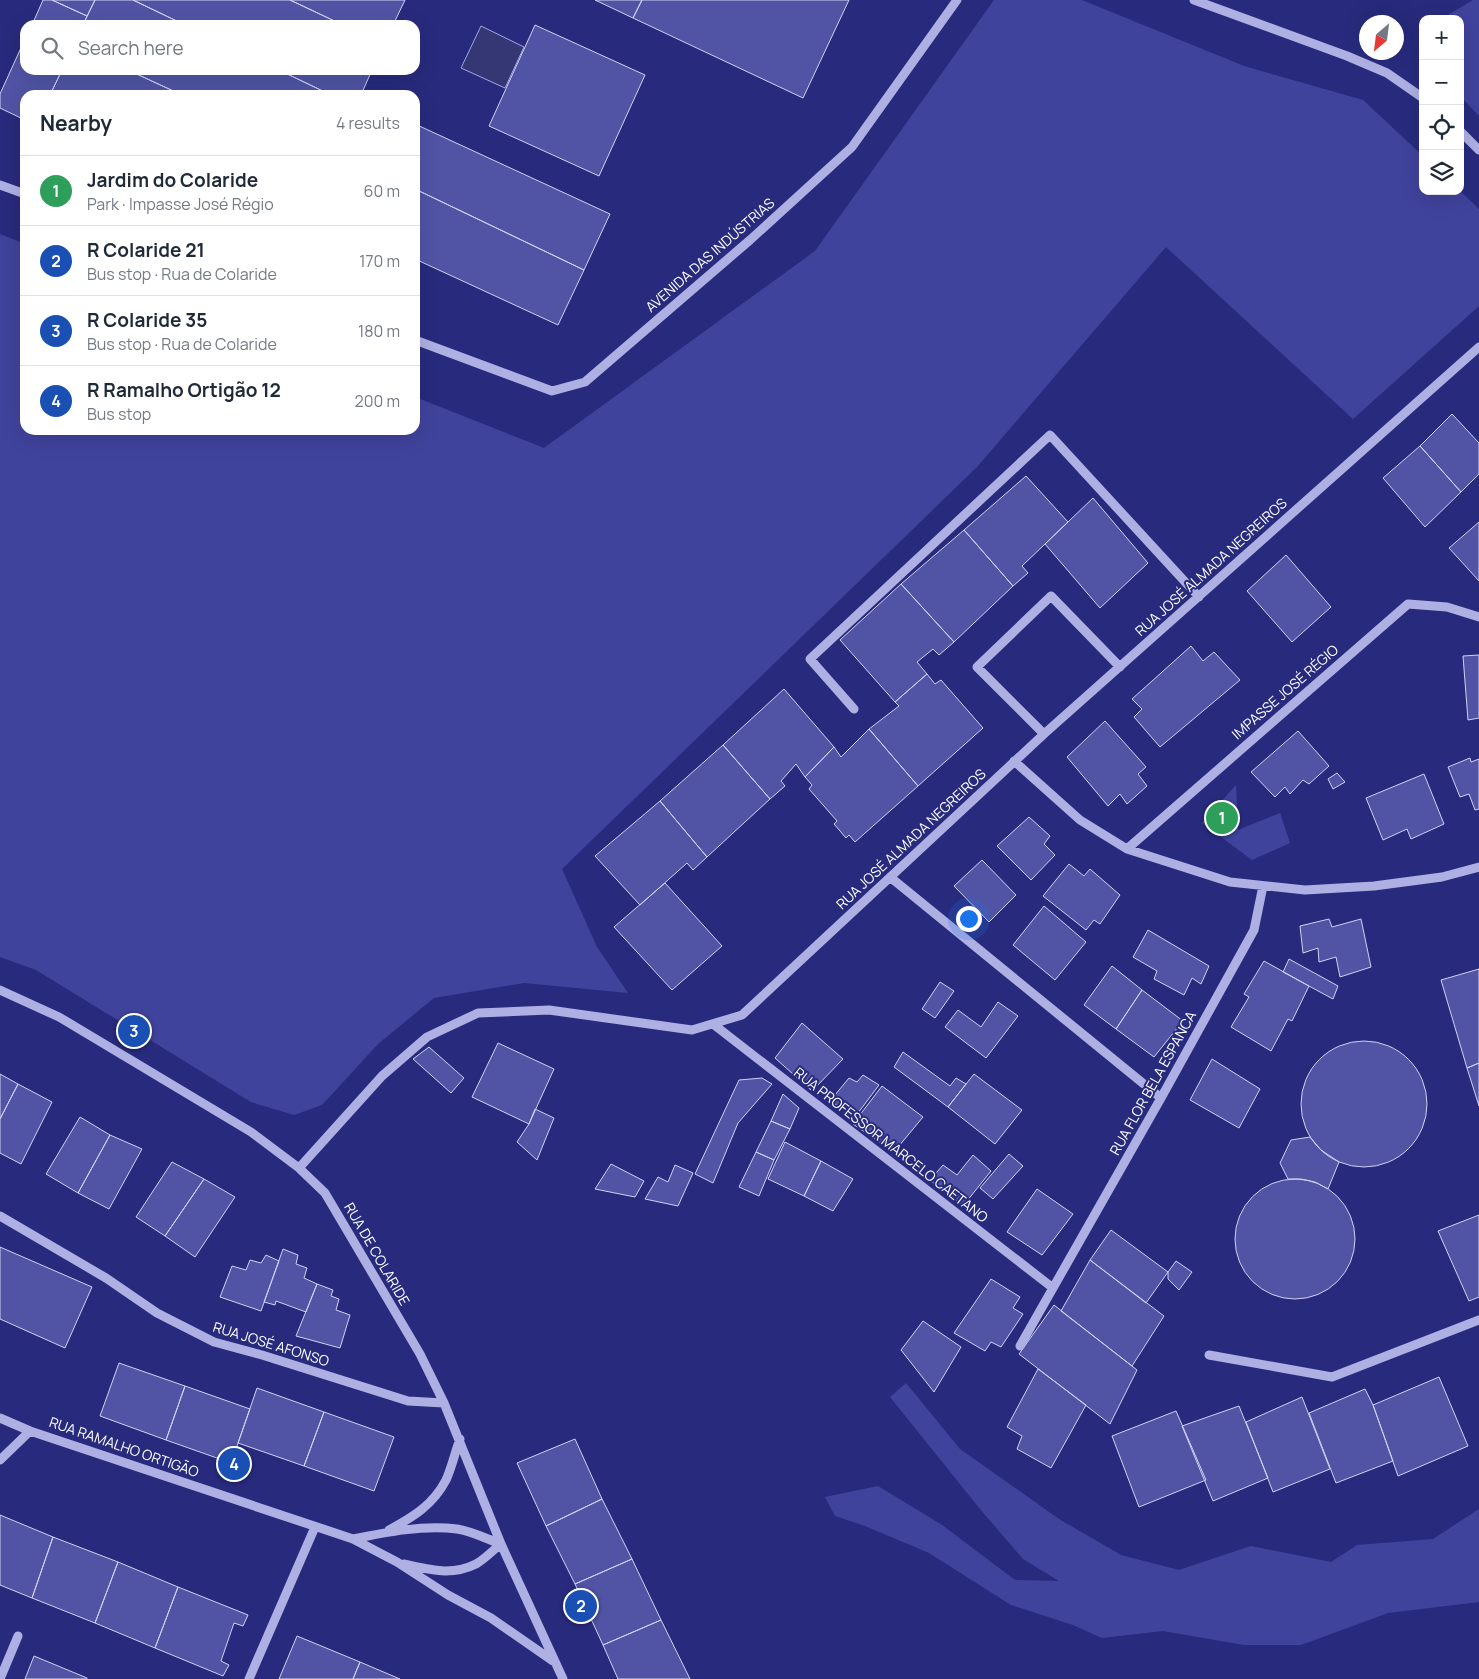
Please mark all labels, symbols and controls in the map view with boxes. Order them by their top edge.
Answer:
north arrow [1359,15,1404,60]
map controls [1419,15,1464,195]
button: + [1419,15,1464,60]
search box [20,20,420,75]
icon: search [38,34,66,62]
text: Search here [78,35,184,61]
button: − [1419,60,1464,105]
button: locate [1419,105,1464,150]
text: Nearby [40,109,112,137]
text: 4 results [336,112,400,134]
button: layers [1419,150,1464,195]
text: Jardim do Colaride [87,167,258,193]
text: 1 [52,180,60,202]
text: 60 m [364,180,400,202]
text: Park · Impasse José Régio [87,193,274,215]
street label: AVENIDA DAS INDÚSTRIAS [641,193,778,316]
text: R Colaride 21 [87,237,205,263]
text: 2 [51,250,61,272]
text: 170 m [359,250,400,272]
text: Bus stop · Rua de Colaride [87,263,277,285]
text: R Colaride 35 [87,307,207,333]
text: 3 [51,320,61,342]
text: 180 m [358,320,400,342]
text: Bus stop · Rua de Colaride [87,333,277,355]
text: R Ramalho Ortigão 12 [87,377,281,403]
text: 4 [51,390,61,412]
text: 200 m [355,390,400,412]
text: Bus stop [87,403,151,425]
street label: RUA JOSÉ ALMADA NEGREIROS [1131,493,1291,640]
street label: IMPASSE JOSÉ RÉGIO [1227,640,1342,743]
street label: RUA JOSÉ ALMADA NEGREIROS [832,764,990,913]
pin: 1 [1206,799,1238,837]
your location [956,906,982,932]
street label: RUA FLOR BELA ESPANCA [1105,1007,1200,1158]
pin: 3 [118,1012,150,1050]
street label: RUA PROFESSOR MARCELO CAETANO [790,1063,992,1226]
street label: RUA DE COLARIDE [340,1199,415,1309]
street label: RUA JOSÉ AFONSO [211,1317,331,1370]
street label: RUA RAMALHO ORTIGÃO [47,1412,201,1481]
pin: 4 [218,1445,250,1483]
pin: 2 [565,1587,597,1625]

